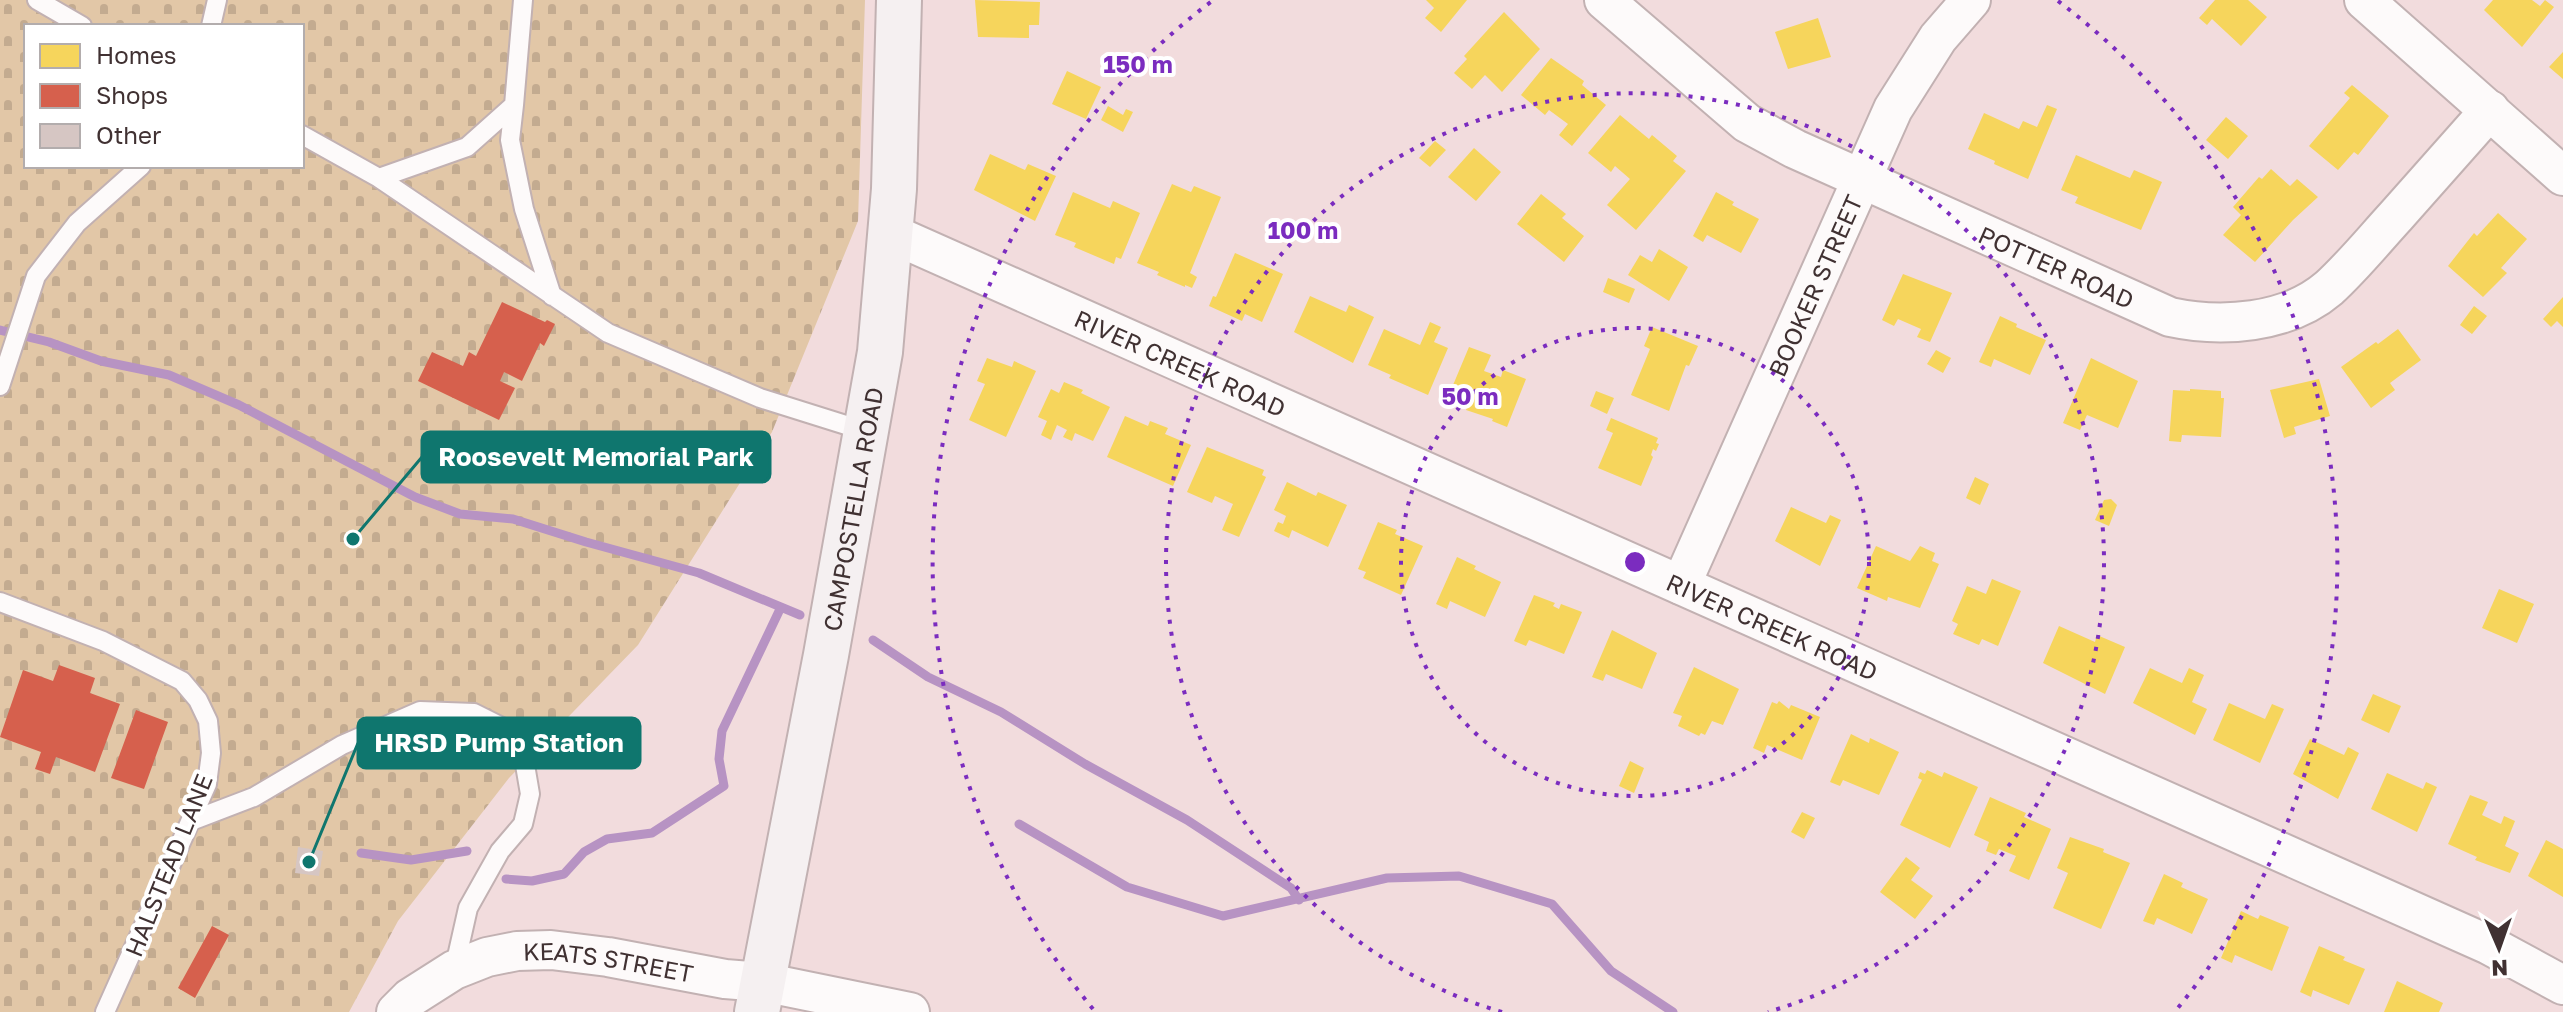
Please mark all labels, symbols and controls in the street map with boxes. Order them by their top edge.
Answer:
legend [24,24,304,168]
text: Homes [96,40,177,69]
text: 150 m [1103,49,1173,78]
text: Shops [96,80,168,109]
text: Other [96,120,161,149]
street label: BOOKER STREET [1761,190,1868,381]
text: 100 m [1268,215,1338,244]
street label: POTTER ROAD [1974,219,2139,314]
street label: RIVER CREEK ROAD [1070,303,1291,422]
text: 50 m [1441,381,1499,410]
street label: CAMPOSTELLA ROAD [816,385,888,633]
callout: Roosevelt Memorial Park [422,432,770,482]
text: Roosevelt Memorial Park [438,441,754,472]
centre of rings [1621,548,1649,576]
street label: RIVER CREEK ROAD [1662,566,1882,686]
callout: HRSD Pump Station [358,718,640,768]
text: HRSD Pump Station [374,727,624,758]
street label: HALSTEAD LANE [118,769,218,961]
north arrow [2459,908,2539,988]
street label: KEATS STREET [522,935,696,987]
text: N [2491,955,2509,982]

